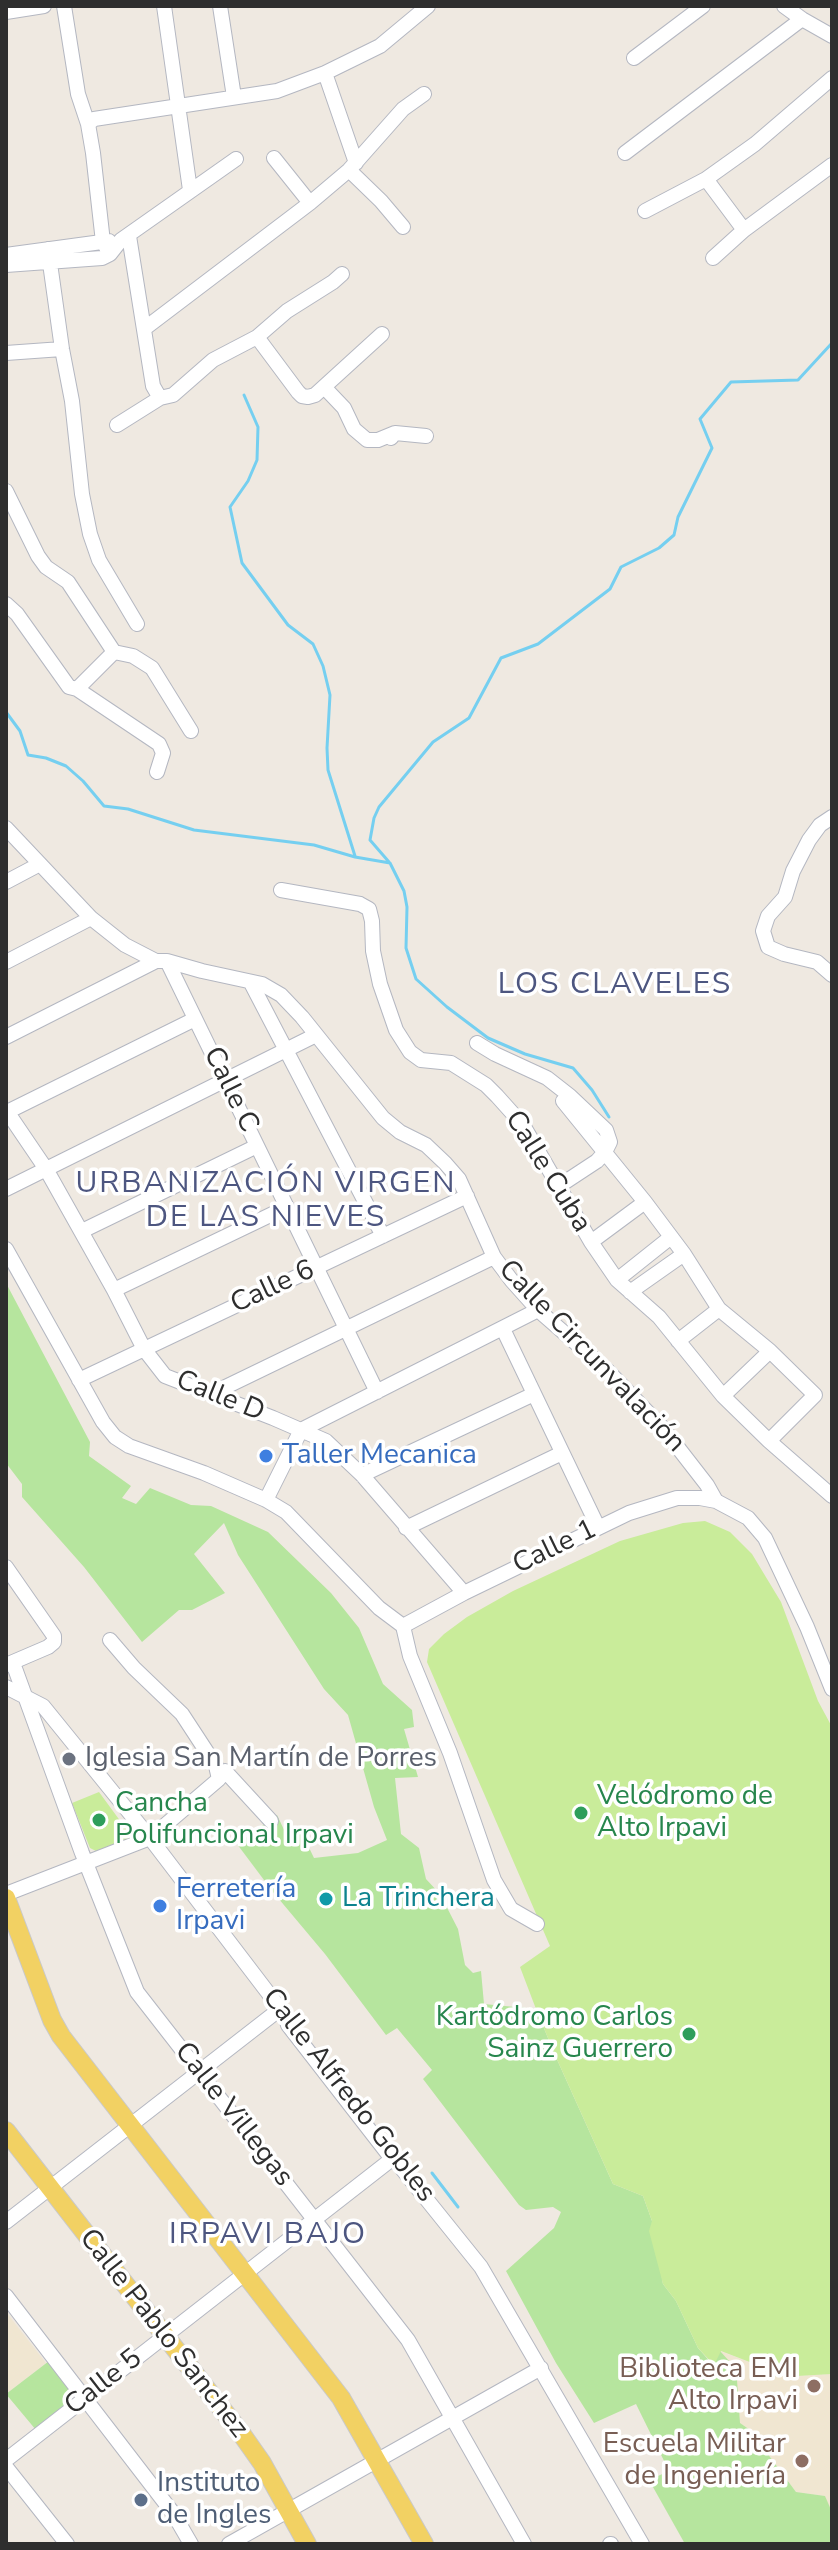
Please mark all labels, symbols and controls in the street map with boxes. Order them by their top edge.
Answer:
district label: LOS CLAVELES [498,968,732,1004]
street label: Calle C [195,1042,265,1138]
street label: Calle Cuba [496,1105,598,1239]
district label: URBANIZACIÓN VIRGEN DE LAS NIEVES [75,1167,457,1238]
street label: Calle 6 [226,1254,320,1322]
street label: Calle Circunvalación [491,1254,691,1460]
street label: Calle D [171,1364,269,1430]
place label: Taller Mecanica [282,1439,477,1473]
marker: Taller Mecanica [257,1447,275,1465]
street label: Calle 1 [508,1513,602,1583]
place label: Iglesia San Martín de Porres [85,1742,437,1776]
marker: Iglesia San Martín de Porres [60,1750,78,1768]
place label: Velódromo de Alto Irpavi [597,1780,773,1846]
place label: Cancha Polifuncional Irpavi [115,1787,354,1853]
marker: Velódromo de Alto Irpavi [572,1804,590,1822]
marker: Cancha Polifuncional Irpavi [90,1811,108,1829]
place label: Ferretería Irpavi [176,1873,296,1939]
place label: La Trinchera [342,1882,495,1916]
marker: La Trinchera [317,1890,335,1908]
marker: Ferretería Irpavi [151,1897,169,1915]
street label: Calle Alfredo Gobles [254,1982,442,2210]
place label: Kartódromo Carlos Sainz Guerrero [436,2001,673,2067]
marker: Kartódromo Carlos Sainz Guerrero [680,2025,698,2043]
street label: Calle Villegas [166,2036,300,2194]
district label: IRPAVI BAJO [169,2218,367,2254]
street label: Calle Pablo Sanchez [71,2223,255,2445]
street label: Calle 5 [59,2343,149,2423]
place label: Biblioteca EMI Alto Irpavi [619,2353,798,2419]
marker: Biblioteca EMI Alto Irpavi [805,2377,823,2395]
place label: Escuela Militar de Ingeniería [603,2428,786,2494]
marker: Escuela Militar de Ingeniería [793,2452,811,2470]
place label: Instituto de Ingles [157,2467,271,2533]
marker: Instituto de Ingles [132,2491,150,2509]

